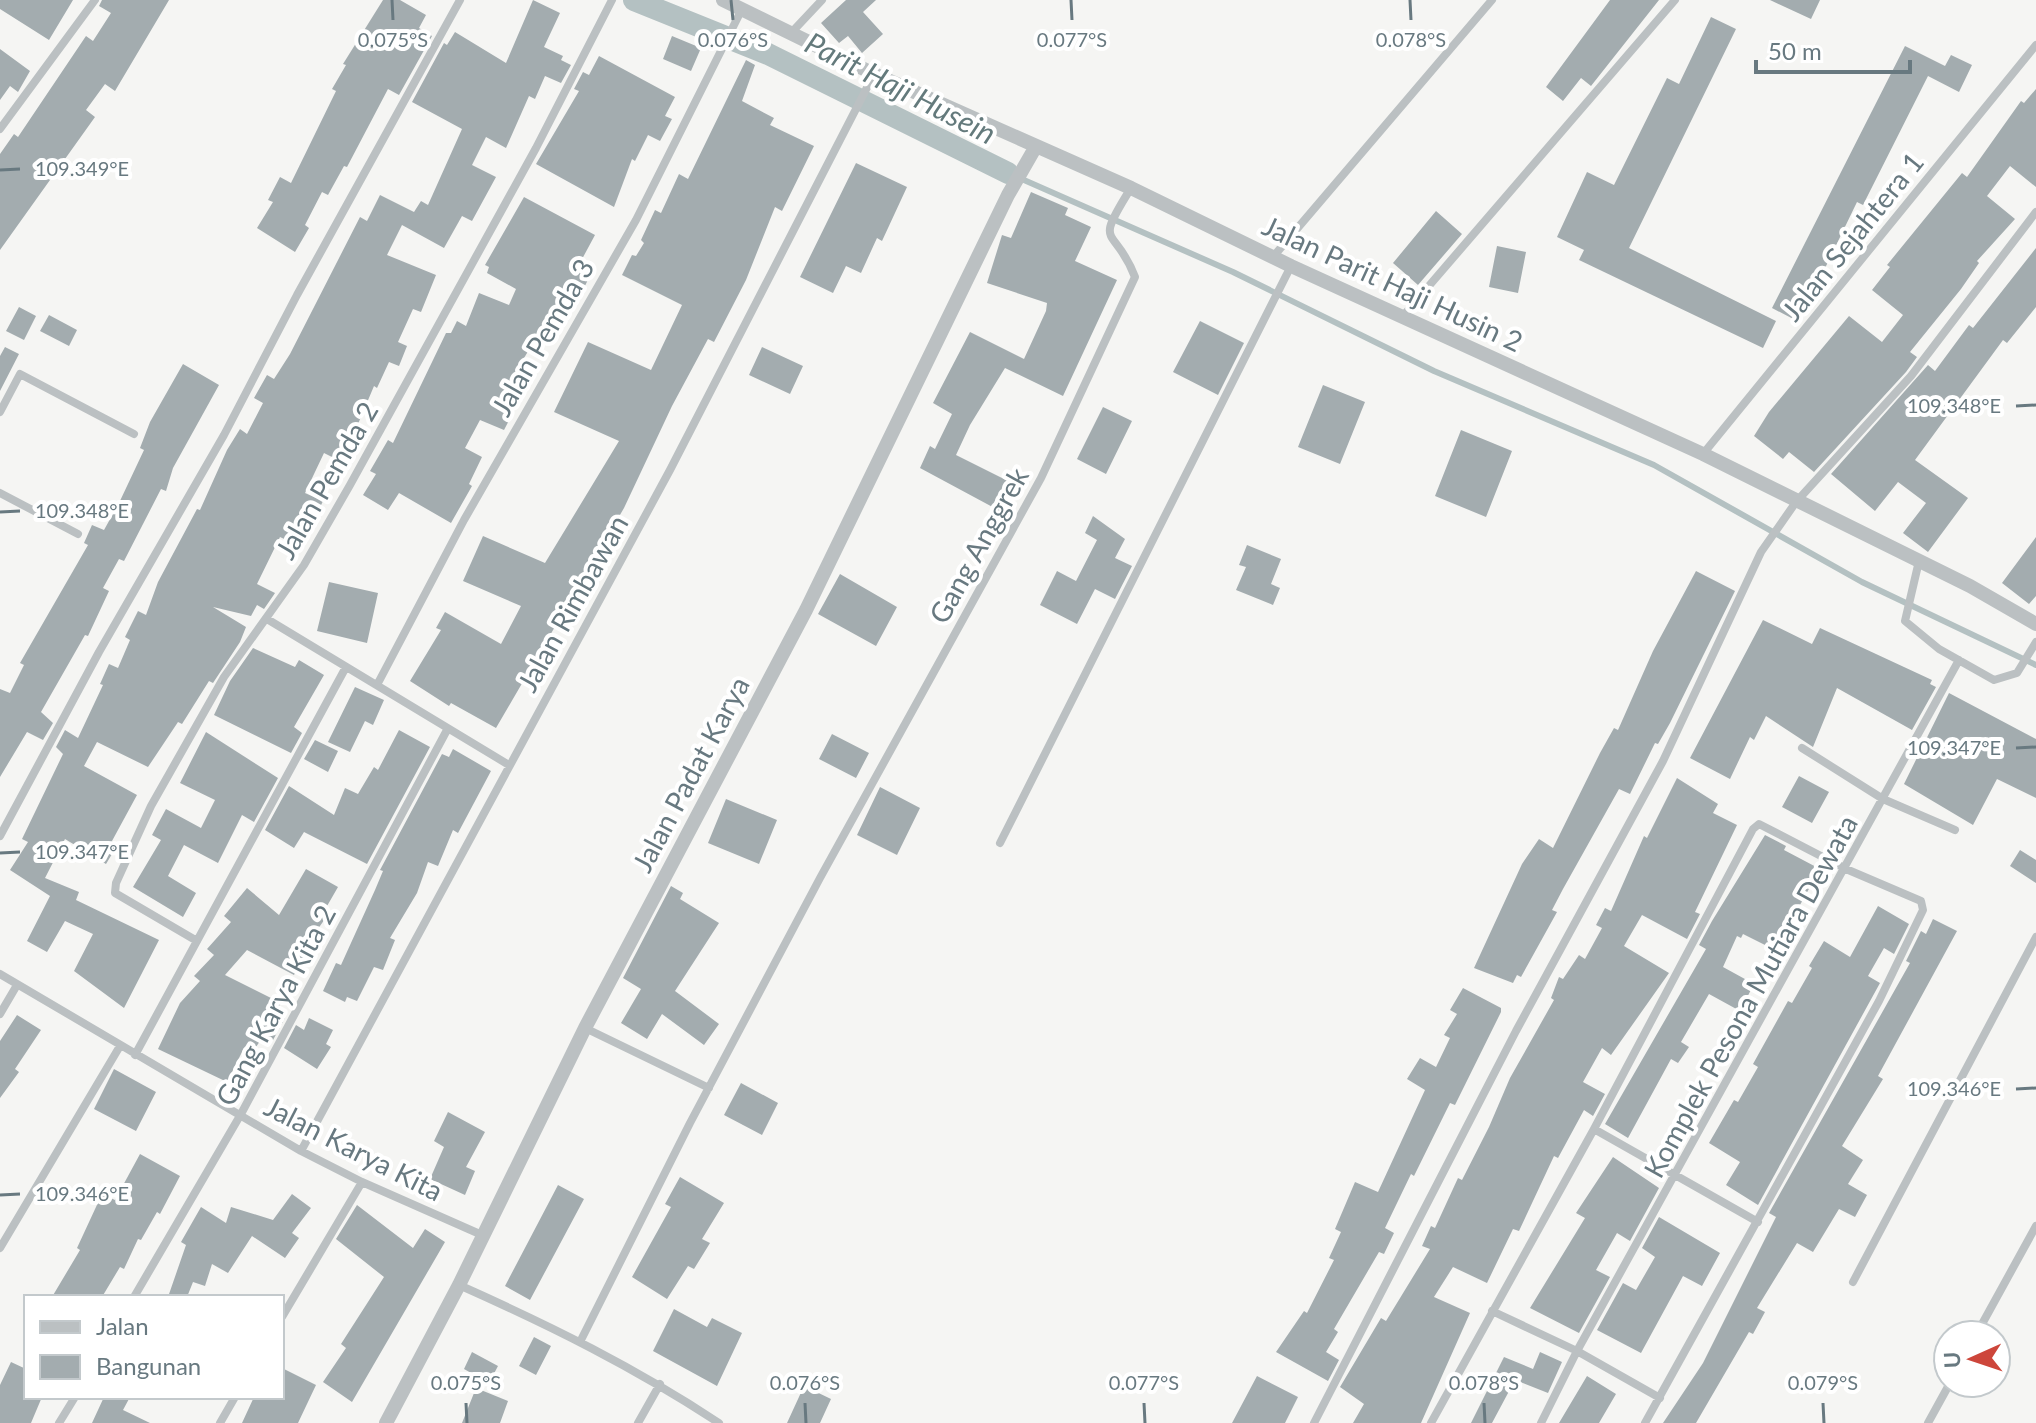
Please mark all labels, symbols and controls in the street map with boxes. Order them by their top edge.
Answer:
water label: Parit Haji Husein [800,24,1002,150]
scale bar [1756,24,1910,74]
text: 0.075°S [358,27,428,51]
text: 0.076°S [698,27,768,51]
text: 0.077°S [1037,27,1107,51]
text: 0.078°S [1376,27,1446,51]
text: 50 m [1768,36,1822,65]
street label: Jalan Sejahtera 1 [1774,145,1930,327]
text: 109.349°E [35,156,129,180]
street label: Jalan Parit Haji Husin 2 [1258,208,1528,358]
street label: Jalan Pemda 3 [483,253,601,421]
text: 109.348°E [1907,393,2001,417]
street label: Jalan Pemda 2 [267,396,385,564]
street label: Gang Anggrek [921,460,1035,629]
text: 109.348°E [35,498,129,522]
street label: Jalan Rimbawan [510,509,634,697]
street label: Jalan Padat Karya [624,671,756,877]
text: 109.347°E [1907,735,2001,759]
street label: Komplek Pesona Mutiara Dewata [1636,809,1864,1183]
text: 109.347°E [35,839,129,863]
street label: Gang Karya Kita 2 [208,899,342,1111]
text: 109.346°E [1907,1076,2001,1100]
street label: Jalan Karya Kita [259,1088,449,1208]
text: 109.346°E [35,1181,129,1205]
legend [24,1295,284,1399]
text: Jalan [96,1311,149,1340]
north arrow [1932,1319,2012,1399]
text: Bangunan [96,1351,201,1380]
text: U [1938,1351,1965,1369]
text: 0.075°S [431,1370,501,1394]
text: 0.076°S [770,1370,840,1394]
text: 0.077°S [1109,1370,1179,1394]
text: 0.078°S [1449,1370,1519,1394]
text: 0.079°S [1788,1370,1858,1394]

